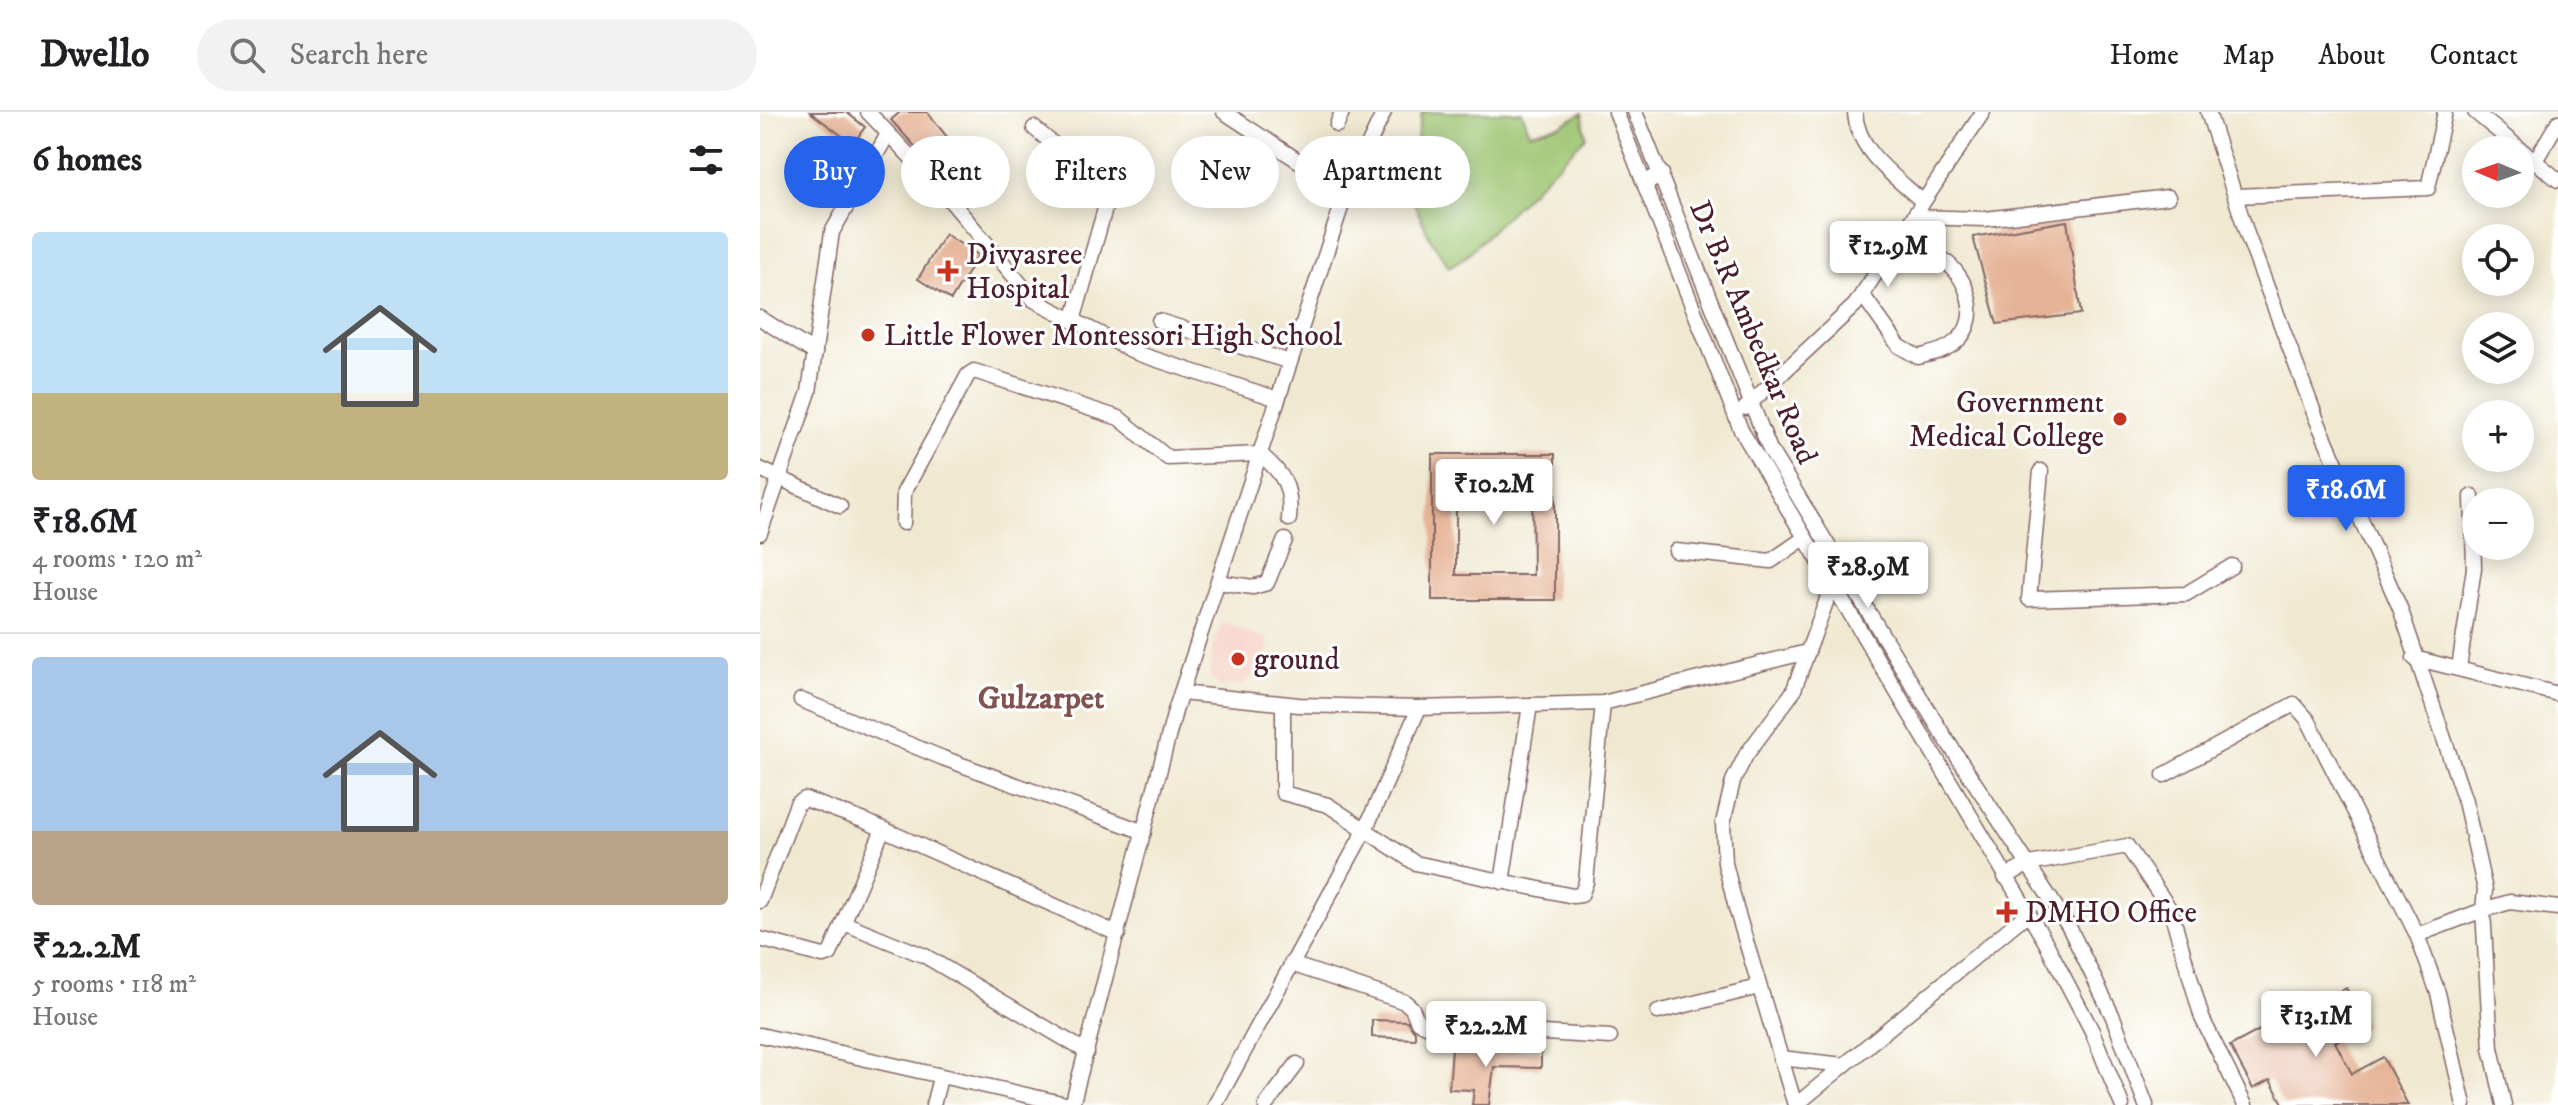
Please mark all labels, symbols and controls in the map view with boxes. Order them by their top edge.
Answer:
search box [197,19,757,91]
text: Dwello [40,31,149,79]
icon: search [225,33,269,77]
text: Search here [289,37,428,74]
text: Home [2110,38,2179,73]
text: Map [2223,38,2274,73]
text: About [2318,38,2385,73]
text: Contact [2429,38,2518,73]
chip: Buy [784,136,885,208]
chip: Rent [901,136,1010,208]
chip: Filters [1026,136,1155,208]
chip: New [1171,136,1279,208]
chip: Apartment [1295,136,1470,208]
north arrow [2462,136,2534,208]
map controls [2462,136,2534,560]
icon: filters [684,138,728,182]
text: 6 homes [32,139,142,181]
street label: Dr B.R Ambedkar Road [1680,195,1825,470]
pin: ₹12.9M [1823,221,1953,289]
button: locate [2462,224,2534,296]
text: ₹12.9M [1848,230,1928,263]
place label: Divyasree Hospital [966,237,1082,308]
marker: Divyasree Hospital [937,260,959,282]
icon: home [308,284,452,428]
button: layers [2462,312,2534,384]
place label: Little Flower Montessori High School [884,318,1342,355]
marker: Little Flower Montessori High School [859,326,877,344]
place label: Government Medical College [1909,385,2104,456]
button: + [2462,400,2534,472]
marker: Government Medical College [2111,410,2129,428]
pin: ₹10.2M [1429,459,1559,527]
pin: ₹18.6M [2281,465,2411,533]
text: ₹10.2M [1453,468,1535,501]
text: ₹18.6M [2306,474,2386,507]
button: − [2462,488,2534,560]
text: ₹18.6M [32,501,138,543]
pin: ₹28.9M [1803,542,1933,610]
text: 4 rooms · 120 m² [32,543,202,576]
text: ₹28.9M [1826,551,1910,584]
text: House [32,576,98,609]
place label: ground [1254,642,1339,679]
marker: ground [1229,650,1247,668]
district label: Gulzarpet [978,679,1105,719]
icon: home [308,709,452,853]
place label: DMHO Office [2025,895,2197,932]
marker: DMHO Office [1996,901,2018,923]
text: ₹22.2M [32,926,141,968]
text: 5 rooms · 118 m² [32,968,196,1001]
pin: ₹13.1M [2251,991,2381,1059]
text: ₹13.1M [2279,1000,2353,1033]
text: House [32,1001,98,1034]
pin: ₹22.2M [1421,1001,1551,1069]
text: ₹22.2M [1444,1010,1528,1043]

